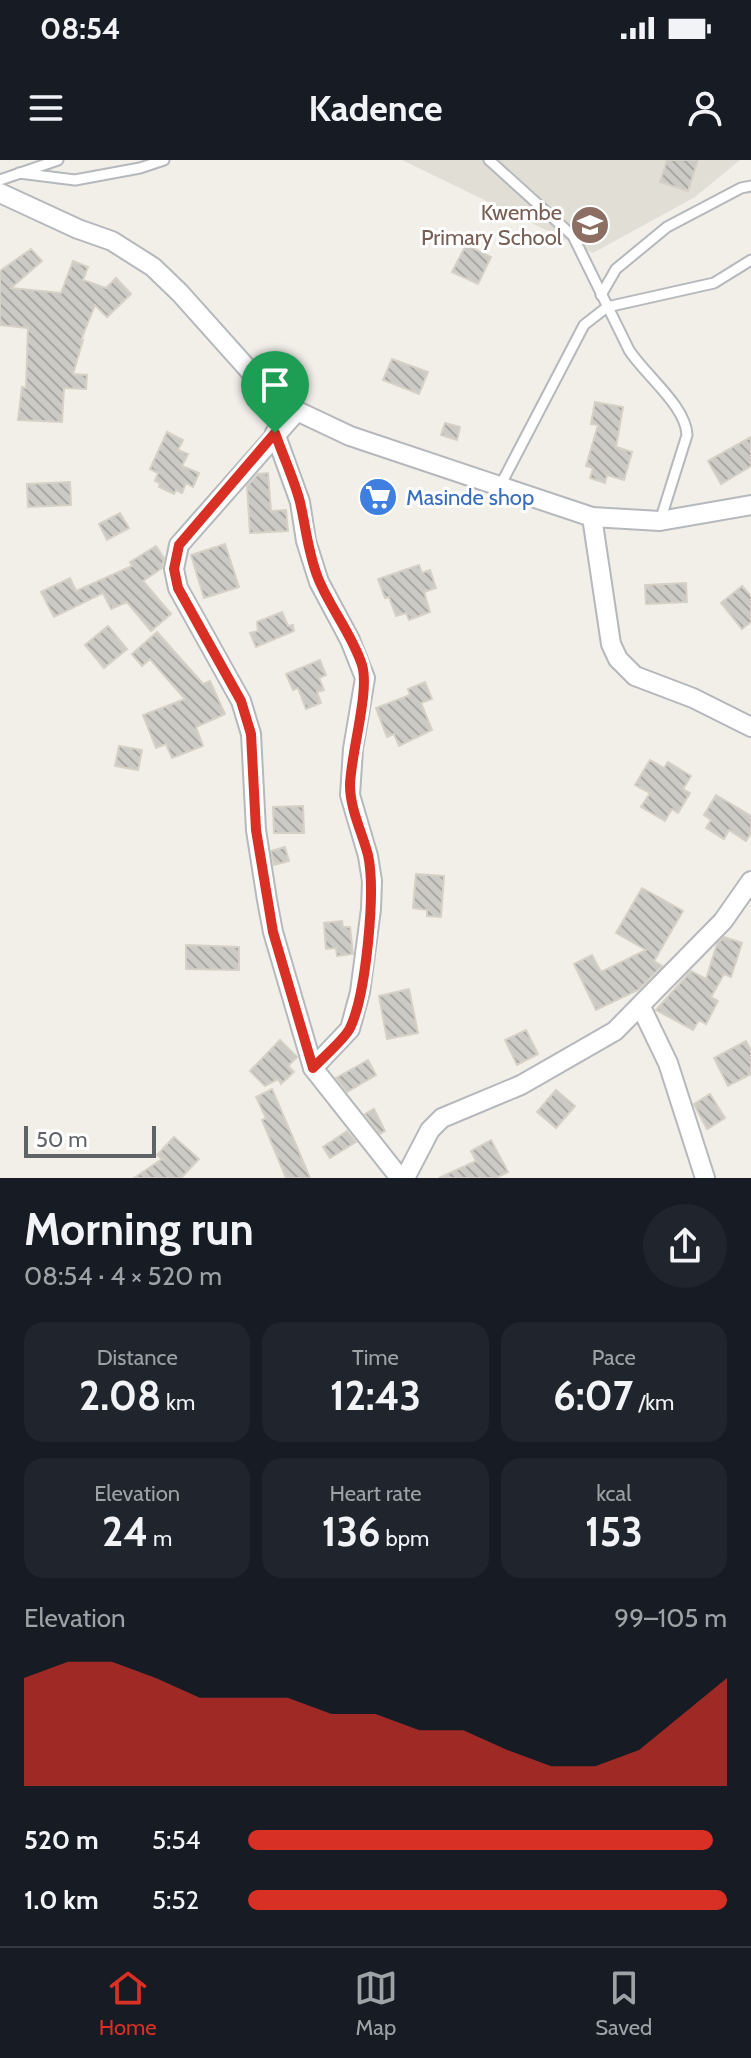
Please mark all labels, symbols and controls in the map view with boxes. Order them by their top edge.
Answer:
text: 08:54 [40,10,121,47]
icon: menu [24,86,68,130]
text: Kadence [308,86,443,130]
icon: person [683,86,727,130]
place label: Kwembe Primary School [421,199,563,251]
school or university icon: Kwembe Primary School [569,204,611,246]
pin [241,351,309,433]
icon: arrive [253,363,297,407]
supermarket icon: Masinde shop [357,476,399,518]
place label: Masinde shop [406,484,534,511]
scale bar [24,1122,156,1158]
text: 50 m [36,1126,88,1153]
text: Morning run [24,1203,254,1256]
button: share [643,1204,727,1288]
text: 08:54 · 4 × 520 m [24,1260,222,1292]
text: Distance [97,1344,178,1371]
text: Time [352,1344,399,1371]
text: Pace [592,1344,636,1371]
text: 2.08 [79,1371,161,1420]
text: 12:43 [330,1371,421,1420]
text: 6:07 [553,1371,633,1420]
text: km [161,1389,195,1416]
text: /km [633,1389,674,1416]
text: Elevation [94,1480,180,1507]
text: Heart rate [329,1480,422,1507]
text: kcal [596,1480,631,1507]
text: 24 [102,1507,148,1556]
text: 136 [322,1507,381,1556]
text: 153 [585,1507,643,1556]
text: m [148,1525,172,1552]
text: bpm [381,1525,429,1552]
text: Elevation [24,1602,126,1634]
text: 99–105 m [614,1602,727,1634]
text: 520 m [24,1824,99,1856]
text: 5:54 [152,1824,201,1856]
text: 1.0 km [24,1884,99,1916]
text: 5:52 [152,1884,199,1916]
tab: Home [99,1966,157,2041]
tab: Map [354,1966,398,2041]
tab: Saved [595,1966,652,2041]

